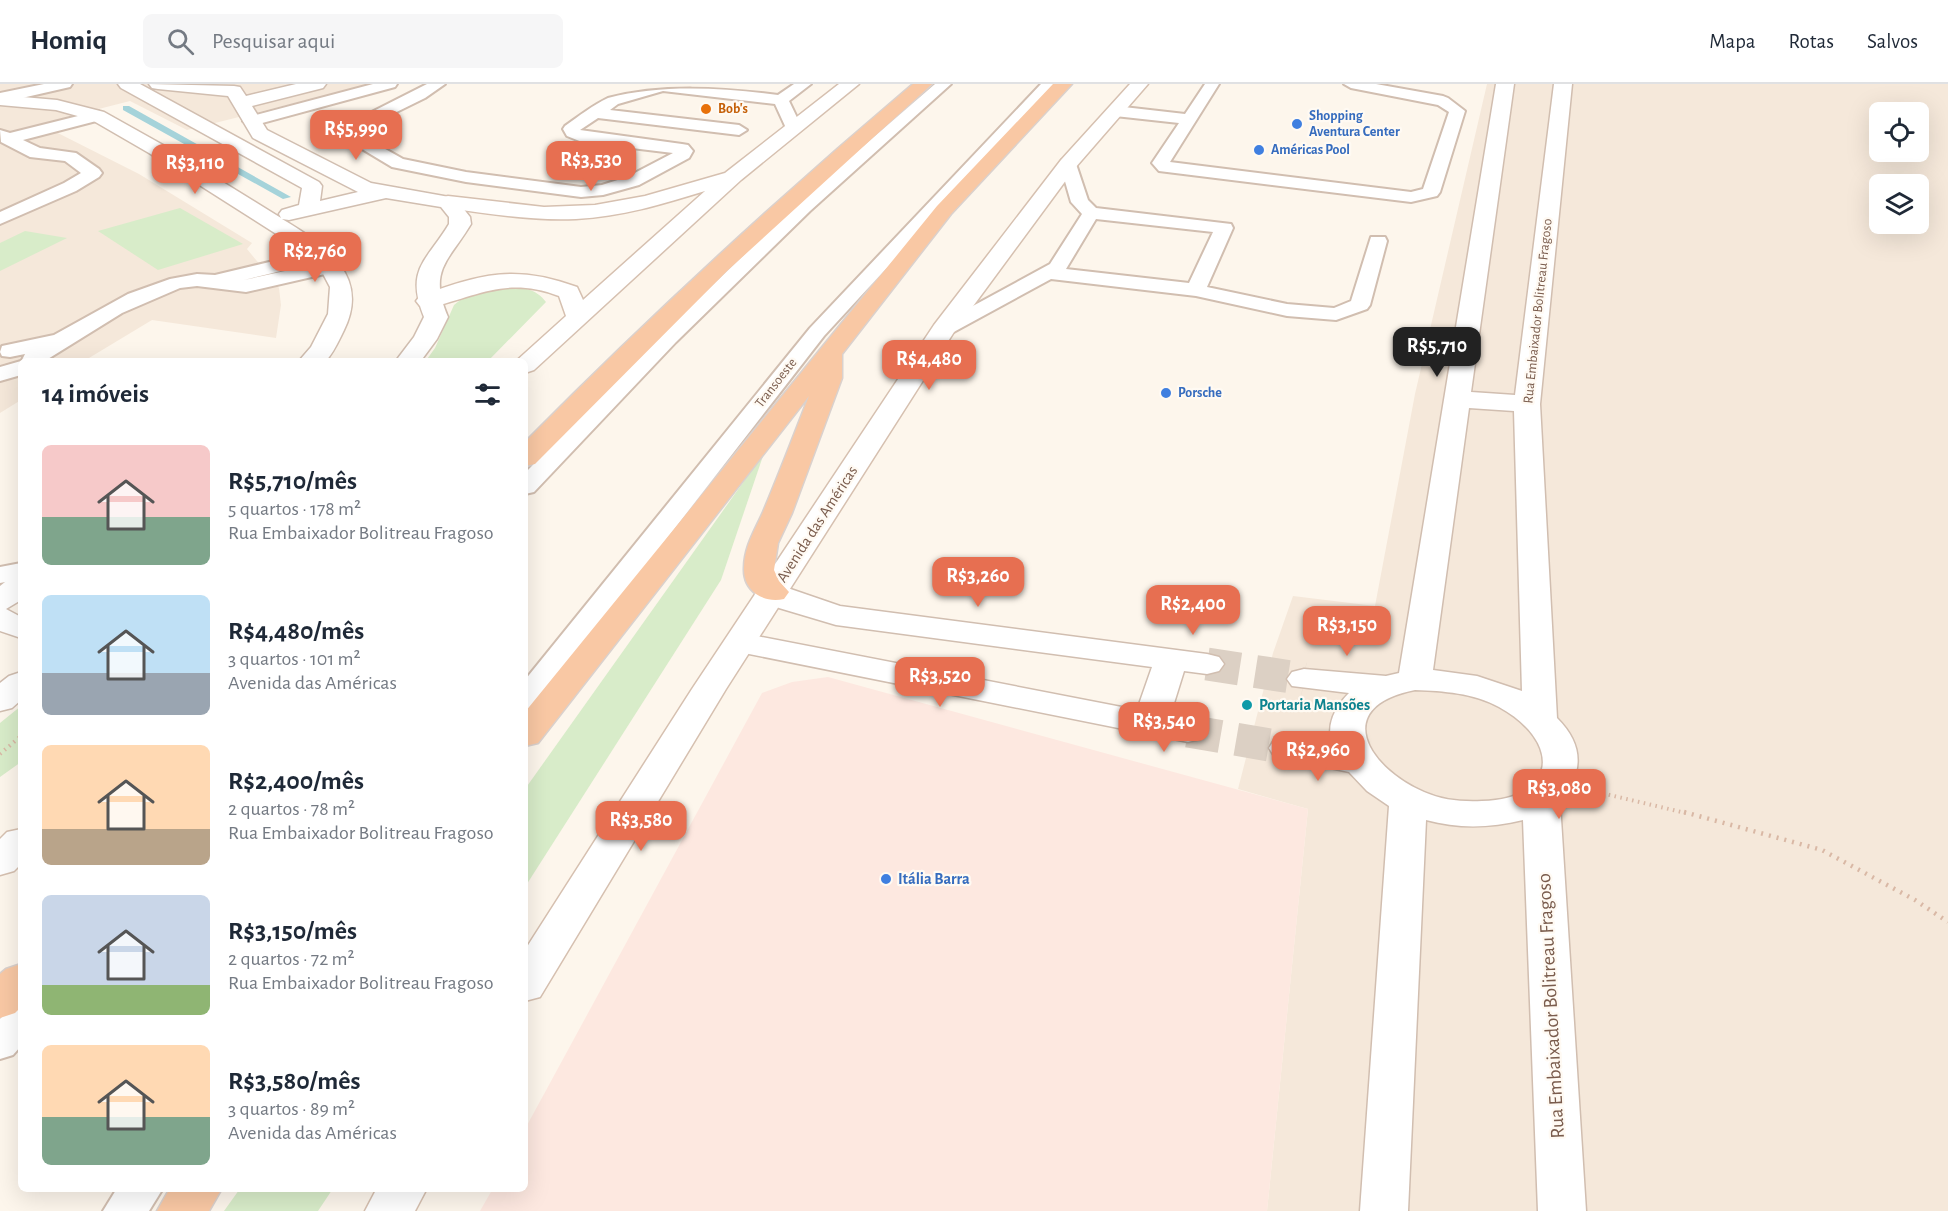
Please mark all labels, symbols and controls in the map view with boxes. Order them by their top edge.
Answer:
search box [143,14,563,68]
icon: search [164,25,197,58]
text: Homiq [30,27,107,55]
text: Pesquisar aqui [212,30,335,52]
text: Mapa [1709,31,1756,52]
text: Rotas [1789,31,1834,52]
text: Salvos [1867,31,1918,52]
marker: Bob's [699,102,713,116]
place label: Bob's [718,102,748,116]
map controls [1869,102,1929,234]
button: locate [1869,102,1929,162]
place label: Shopping Aventura Center [1309,109,1400,139]
pin: R$5,990 [301,110,411,161]
marker: Shopping Aventura Center [1290,117,1304,131]
text: R$5,990 [324,119,388,139]
pin: R$3,530 [536,141,646,192]
marker: Américas Pool [1252,143,1266,157]
place label: Américas Pool [1271,143,1350,157]
pin: R$3,110 [140,144,250,195]
text: R$3,530 [560,150,622,170]
text: R$3,110 [166,153,224,173]
button: layers [1869,174,1929,234]
street label: Rua Embaixador Bolitreau Fragoso [1521,218,1555,404]
pin: R$2,760 [260,232,370,283]
text: R$2,760 [283,241,347,261]
pin: R$5,710 [1382,327,1492,378]
text: R$5,710 [1407,336,1467,356]
pin: R$4,480 [874,340,984,391]
text: R$4,480 [896,349,962,369]
street label: Transoeste [753,356,799,410]
icon: filters [471,378,504,411]
text: 14 imóveis [42,381,149,407]
marker: Porsche [1159,386,1173,400]
place label: Porsche [1178,386,1222,400]
street label: Avenida das Américas [773,463,861,585]
text: R$5,710/mês [228,468,357,494]
icon: home [90,469,162,541]
text: 5 quartos · 178 m² [228,499,361,519]
text: Rua Embaixador Bolitreau Fragoso [228,523,494,543]
pin: R$3,260 [923,557,1033,608]
text: R$3,260 [946,566,1010,586]
pin: R$2,400 [1138,585,1248,636]
text: R$2,400 [1160,594,1226,614]
pin: R$3,150 [1292,606,1402,657]
text: R$3,150 [1317,615,1377,635]
text: R$4,480/mês [228,618,364,644]
icon: home [90,619,162,691]
text: 3 quartos · 101 m² [228,649,361,669]
pin: R$3,520 [885,657,995,708]
text: R$3,520 [909,666,971,686]
text: Avenida das Américas [228,673,397,693]
place label: Portaria Mansões [1259,697,1370,713]
marker: Portaria Mansões [1240,698,1254,712]
pin: R$3,540 [1109,702,1219,753]
text: R$3,540 [1132,711,1196,731]
pin: R$2,960 [1263,731,1373,782]
text: R$2,960 [1286,740,1350,760]
text: R$2,400/mês [228,768,364,794]
icon: home [90,769,162,841]
pin: R$3,080 [1504,769,1614,820]
text: R$3,080 [1527,778,1591,798]
text: 2 quartos · 78 m² [228,799,355,819]
pin: R$3,580 [586,801,696,852]
text: R$3,580 [610,810,672,830]
text: Rua Embaixador Bolitreau Fragoso [228,823,494,843]
place label: Itália Barra [898,871,970,887]
marker: Itália Barra [879,872,893,886]
street label: Rua Embaixador Bolitreau Fragoso [1534,873,1568,1139]
text: R$3,150/mês [228,918,357,944]
icon: home [90,919,162,991]
text: 2 quartos · 72 m² [228,949,355,969]
text: Rua Embaixador Bolitreau Fragoso [228,973,494,993]
text: R$3,580/mês [228,1068,360,1094]
icon: home [90,1069,162,1141]
text: 3 quartos · 89 m² [228,1099,355,1119]
text: Avenida das Américas [228,1123,397,1143]

